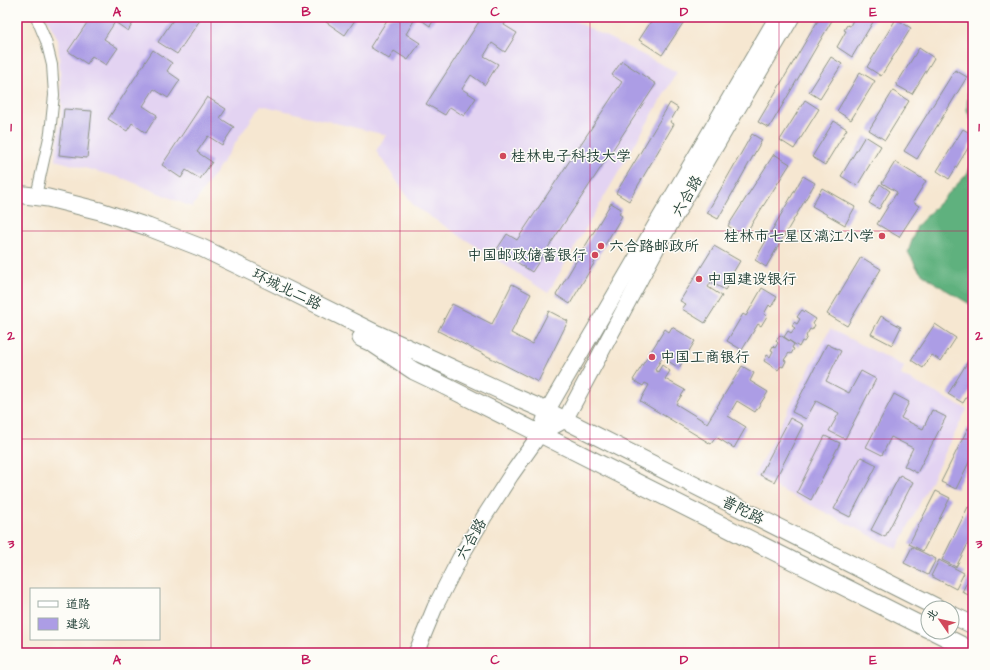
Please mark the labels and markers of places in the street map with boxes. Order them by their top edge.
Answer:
place label: 桂林电子科技大学 [511,146,631,167]
marker: 桂林电子科技大学 [498,151,508,161]
place label: 桂林市七星区漓江小学 [724,226,874,247]
marker: 桂林市七星区漓江小学 [877,231,887,241]
place label: 六合路邮政所 [609,236,699,257]
marker: 六合路邮政所 [596,241,606,251]
place label: 中国邮政储蓄银行 [467,245,587,266]
marker: 中国邮政储蓄银行 [590,250,600,260]
place label: 中国建设银行 [707,269,797,290]
marker: 中国建设银行 [694,274,704,284]
place label: 中国工商银行 [660,347,750,368]
marker: 中国工商银行 [647,352,657,362]

